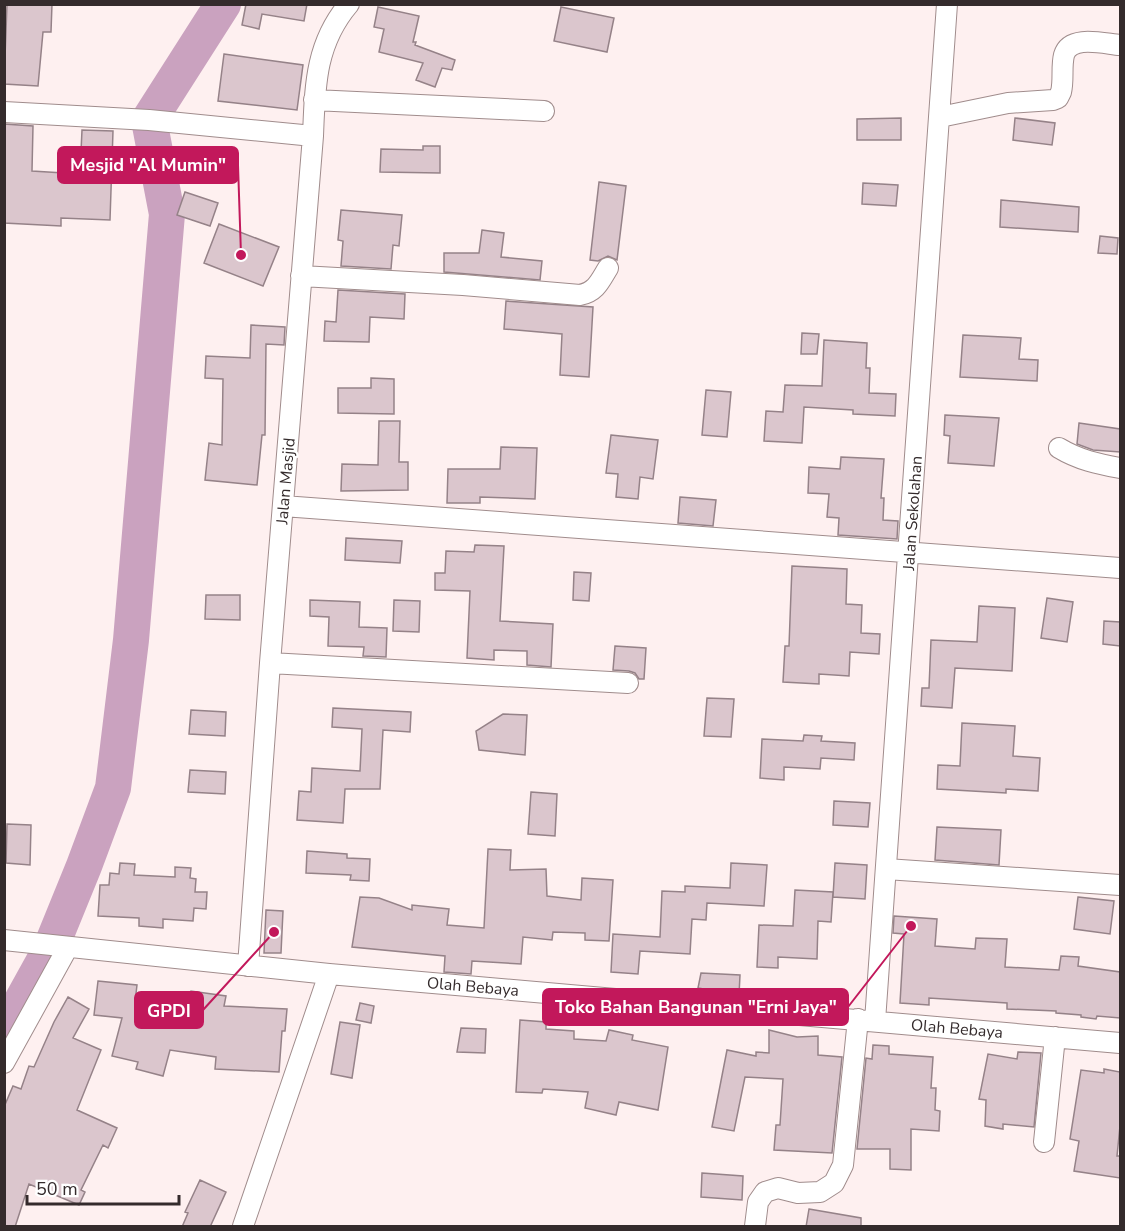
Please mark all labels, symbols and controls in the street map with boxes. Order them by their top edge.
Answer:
callout: Mesjid "Al Mumin" [58,147,238,183]
text: Mesjid "Al Mumin" [70,153,226,177]
street label: Jalan Masjid [271,437,301,526]
street label: Jalan Sekolahan [898,455,928,572]
street label: Olah Bebaya [426,972,520,1002]
callout: Toko Bahan Bangunan "Erni Jaya" [543,989,848,1025]
callout: GPDI [135,992,203,1028]
text: Toko Bahan Bangunan "Erni Jaya" [555,995,837,1019]
text: GPDI [147,999,191,1023]
street label: Olah Bebaya [910,1014,1004,1044]
scale bar [27,1168,178,1206]
text: 50 m [36,1177,78,1201]

